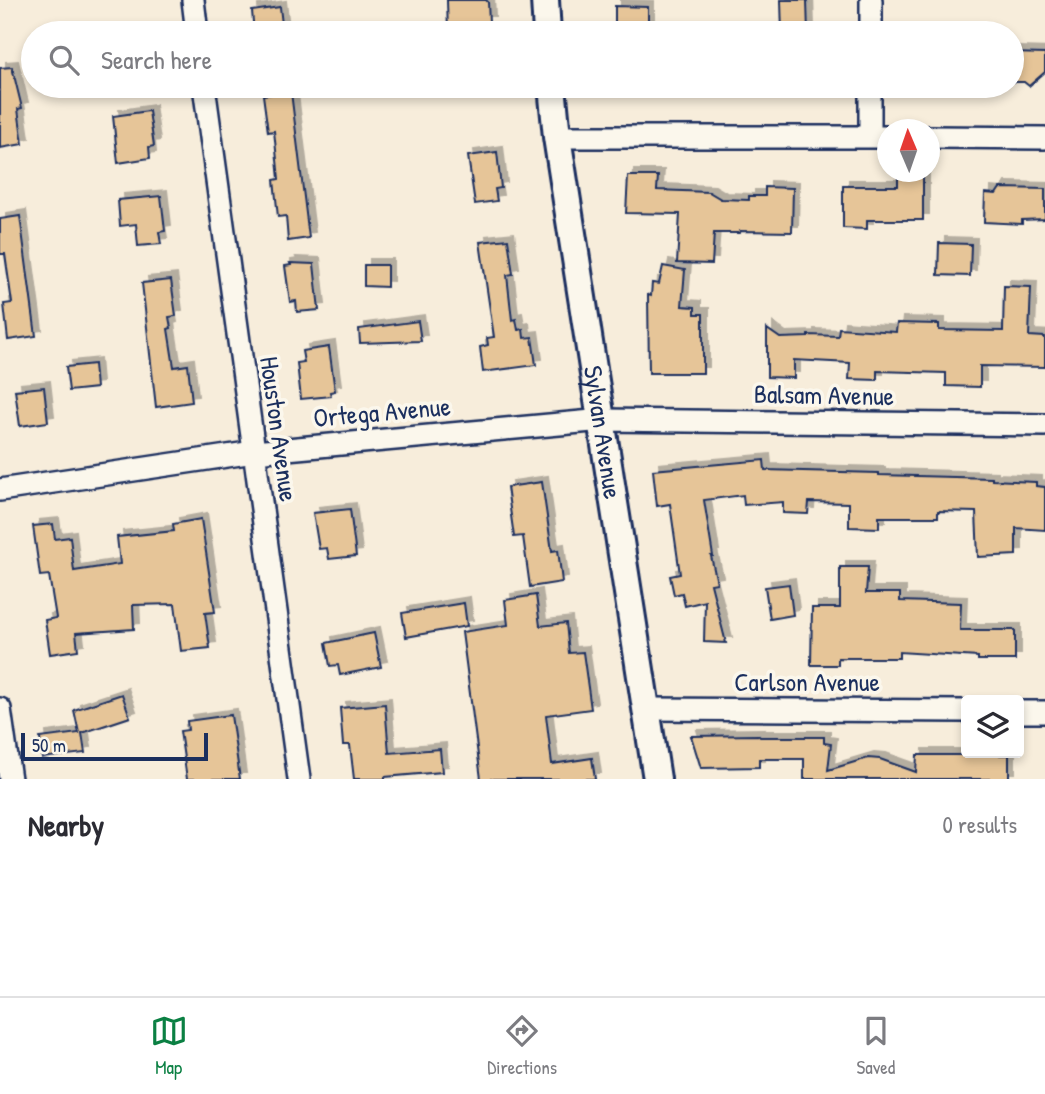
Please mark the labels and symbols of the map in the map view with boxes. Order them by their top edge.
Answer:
north arrow [877,119,940,182]
street label: Houston Avenue [252,354,307,504]
street label: Sylvan Avenue [576,363,631,501]
street label: Balsam Avenue [754,376,894,413]
street label: Ortega Avenue [312,388,452,435]
street label: Carlson Avenue [734,664,880,699]
scale bar [21,730,208,762]

